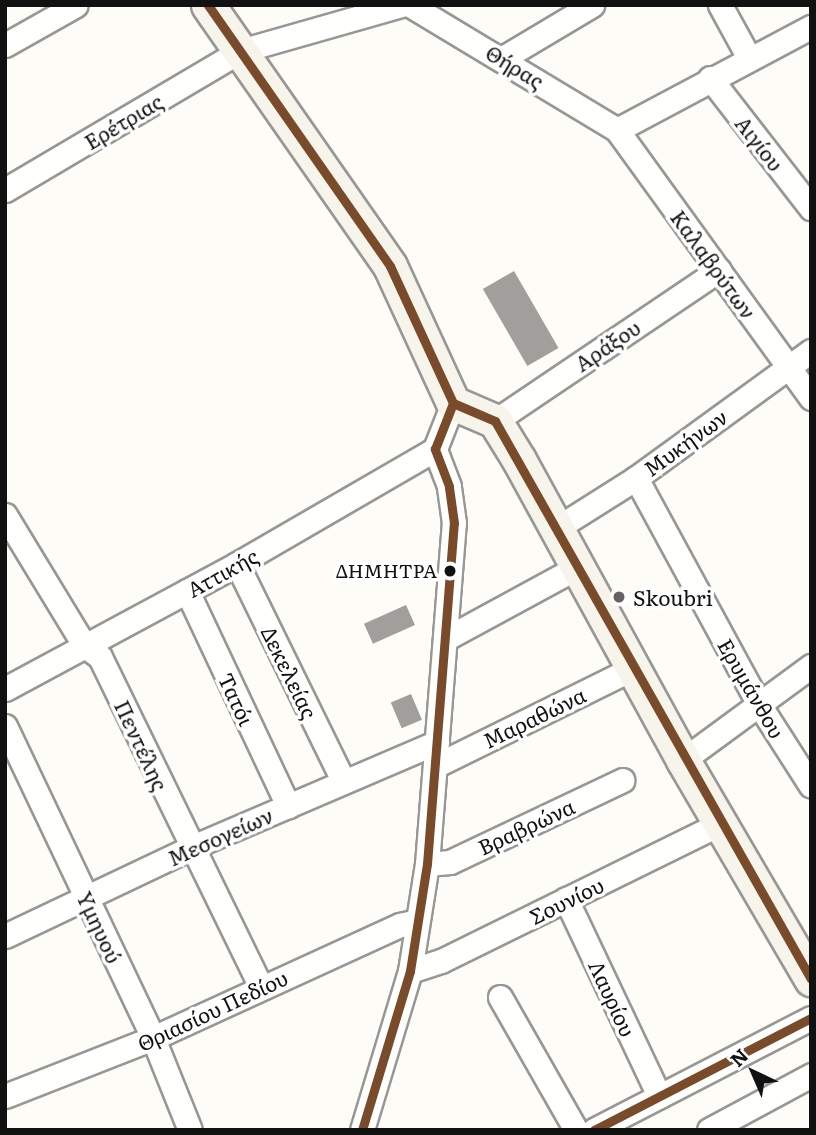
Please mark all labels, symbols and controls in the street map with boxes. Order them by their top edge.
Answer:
street label: Θήρας [481,39,549,93]
street label: Ερέτριας [79,88,167,154]
street label: Αιγίου [731,110,789,176]
street label: Καλαβρύτων [666,205,762,323]
street label: Αράξου [570,314,644,376]
street label: Μυκήνων [638,403,732,481]
street label: Αττικής [182,542,262,602]
place label: ΔΗΜΗΤΡΑ [336,560,437,582]
marker: ΔΗΜΗΤΡΑ [443,564,457,578]
place label: Skoubri [633,584,713,610]
marker: Skoubri [611,589,627,605]
street label: Δεκελείας [257,622,323,722]
street label: Ερυμάνθου [713,634,791,742]
street label: Τατόι [214,669,260,729]
street label: Μαραθώνα [479,681,589,753]
street label: Πεντέλης [110,696,174,794]
street label: Βραβρώνα [474,793,578,859]
street label: Μεσογείων [164,802,276,870]
street label: Σουνίου [525,871,607,929]
street label: Υμηυού [72,887,128,967]
street label: Λαυρίου [584,956,642,1040]
street label: Θριασίου Πεδίου [133,964,291,1056]
north arrow [718,1037,788,1107]
text: N [723,1041,754,1073]

